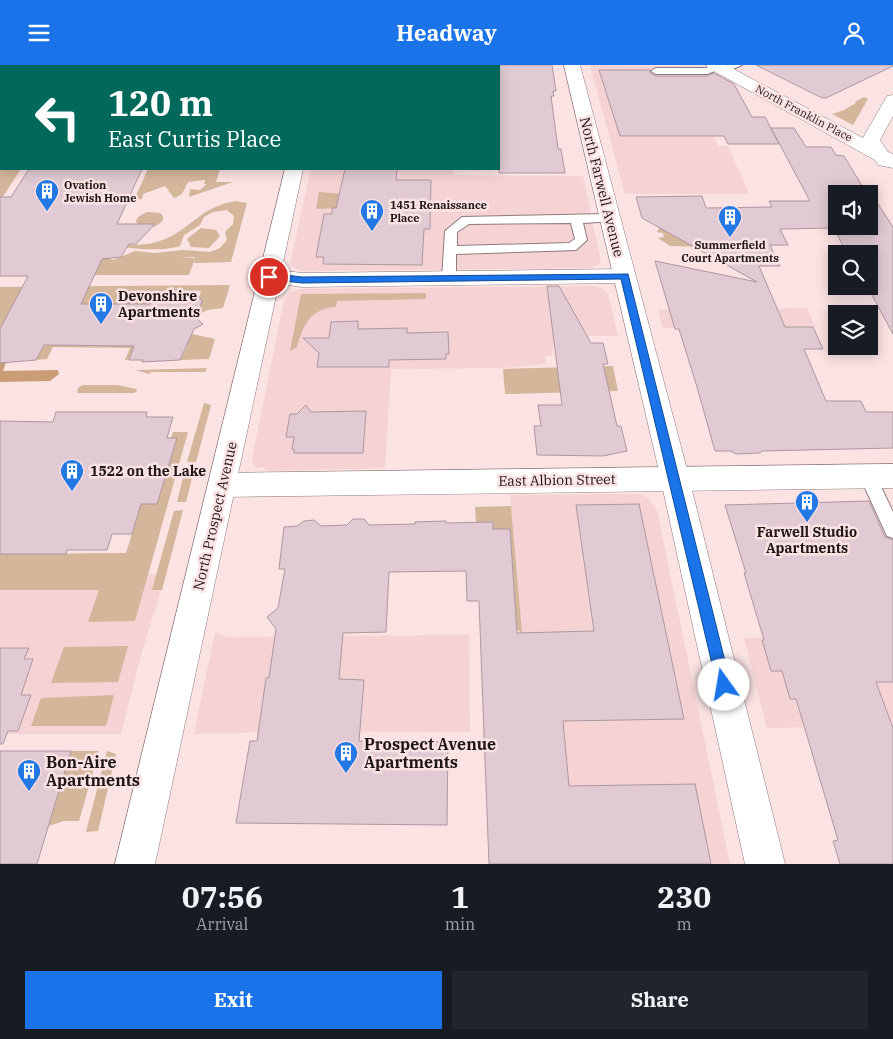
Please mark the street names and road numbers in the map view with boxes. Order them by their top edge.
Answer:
street label: North Franklin Place [753,81,855,145]
street label: North Farwell Avenue [576,115,628,259]
street label: North Prospect Avenue [189,440,241,592]
street label: East Albion Street [498,470,616,490]

